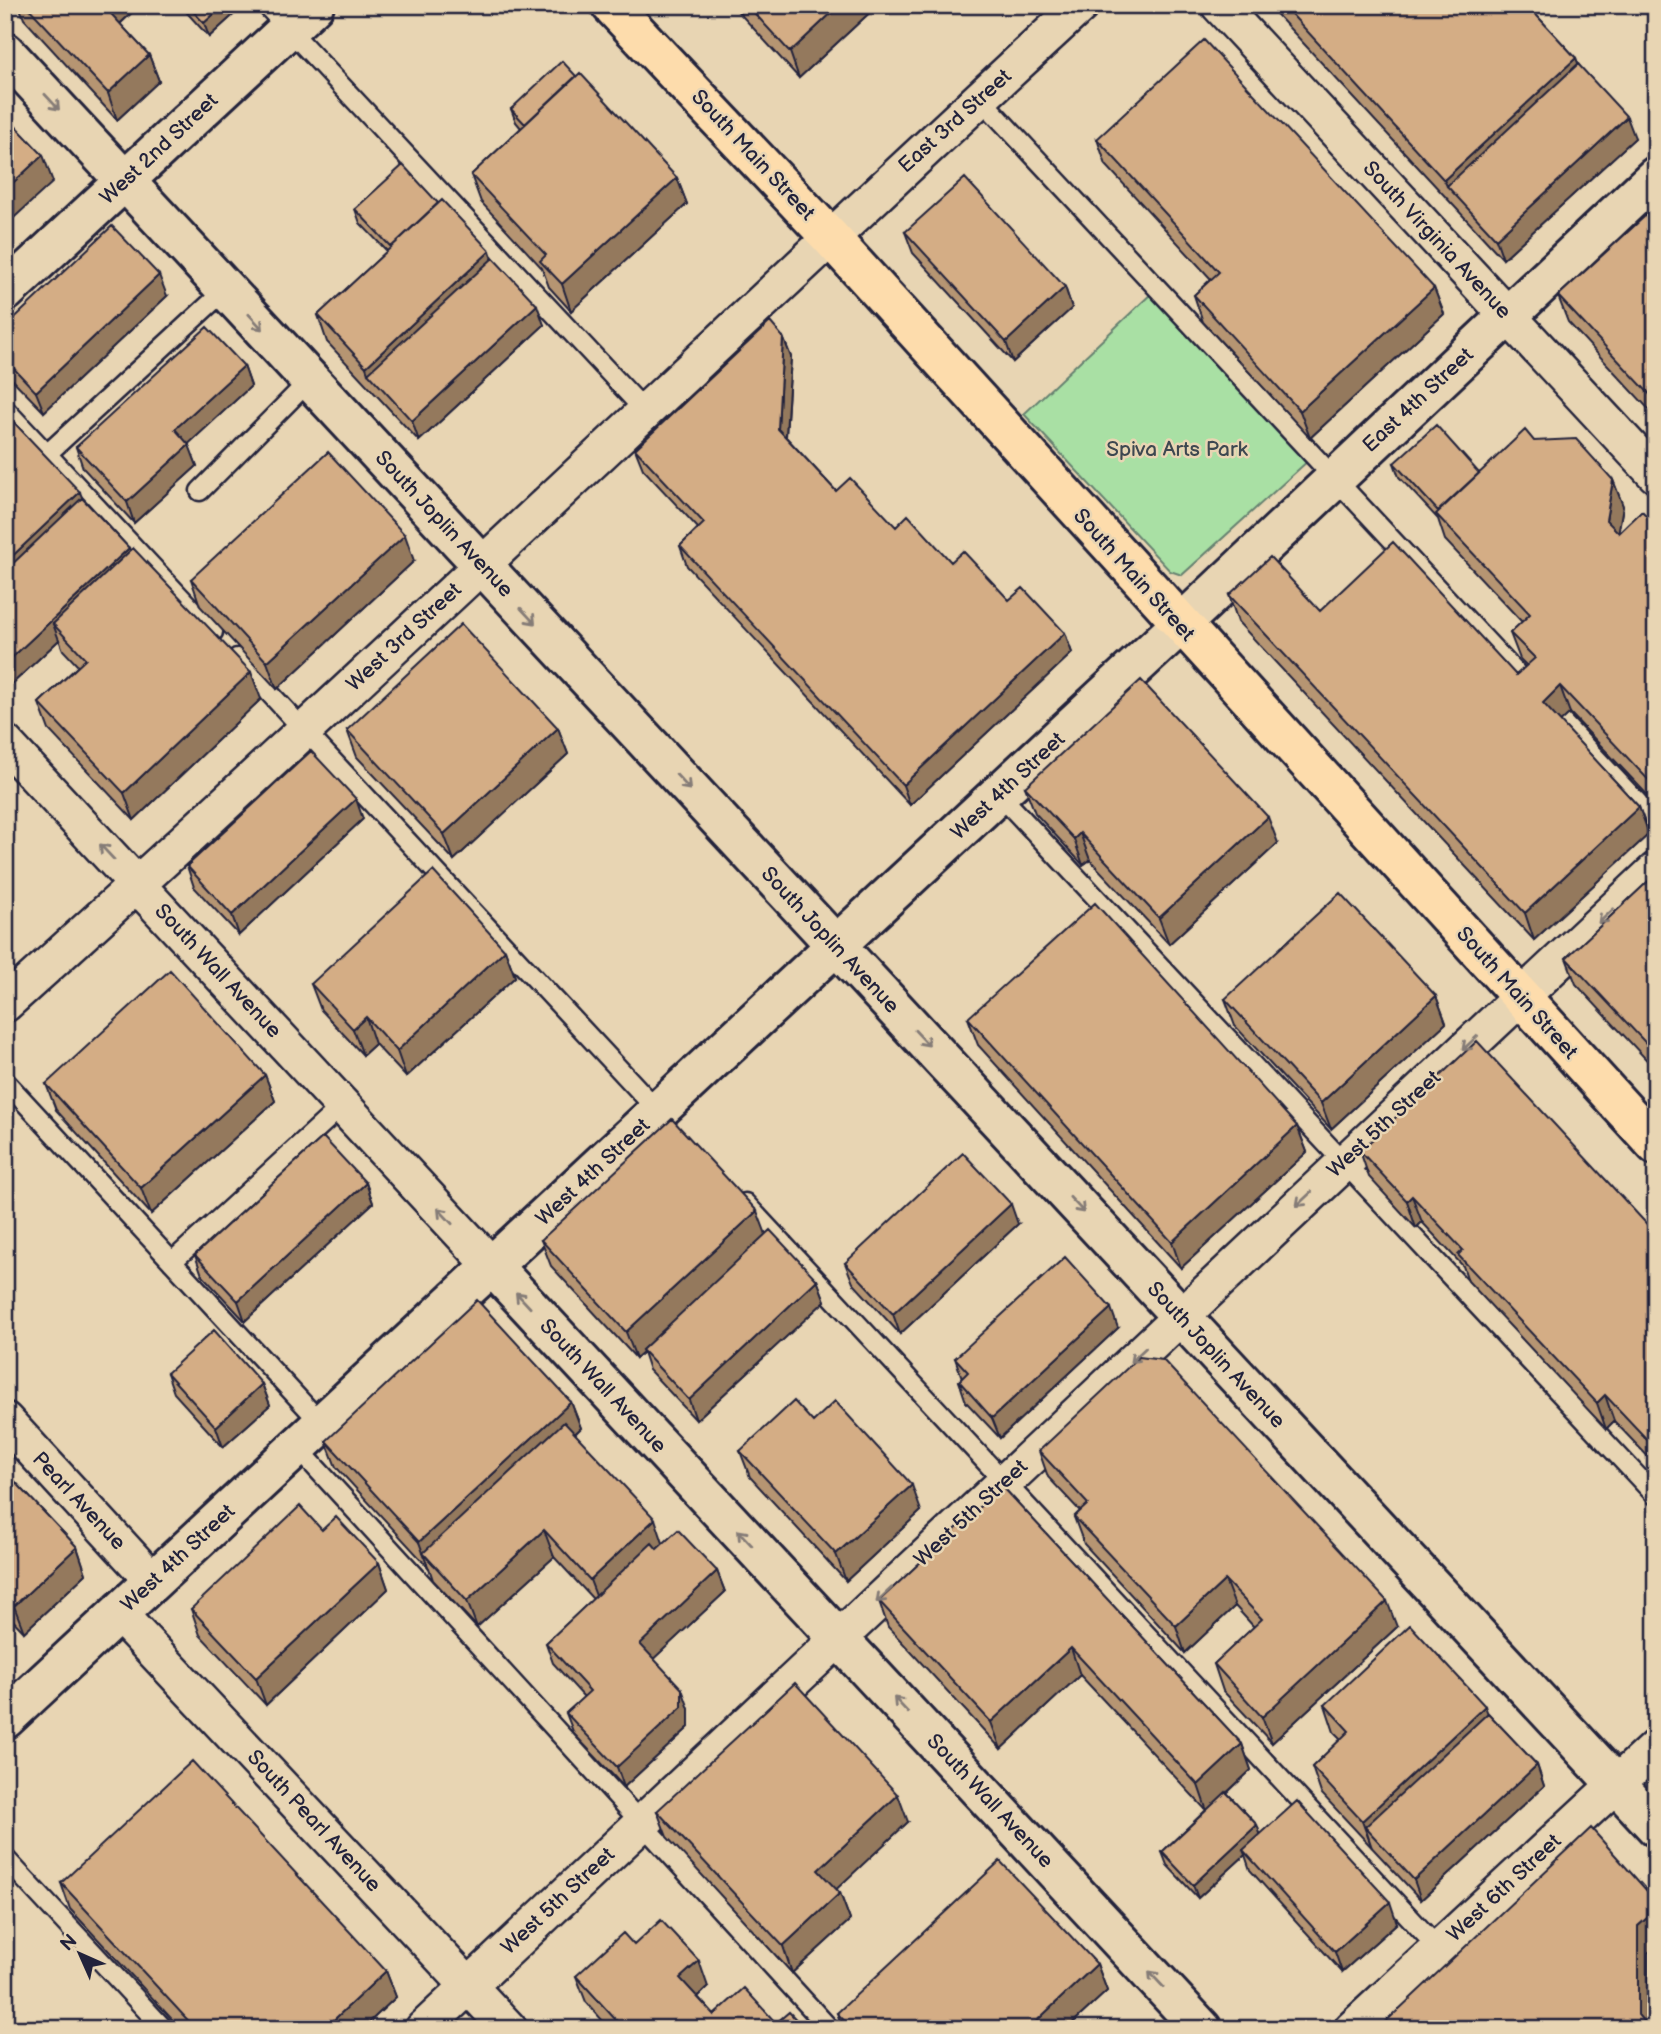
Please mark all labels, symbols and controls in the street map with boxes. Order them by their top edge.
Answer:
street label: East 3rd Street [893,63,1017,178]
street label: South Main Street [686,84,820,226]
street label: West 2nd Street [95,88,224,210]
one-way arrow [43,93,60,110]
street label: South Virginia Avenue [1358,156,1516,324]
one-way arrow [248,313,265,330]
street label: East 4th Street [1358,342,1479,458]
park label: Spiva Arts Park [1106,437,1248,462]
street label: South Joplin Avenue [370,446,518,602]
street label: South Main Street [1068,504,1200,647]
street label: West 3rd Street [341,577,467,697]
one-way arrow [520,607,537,624]
street label: West 4th Street [946,726,1071,845]
one-way arrow [675,773,692,790]
one-way arrow [99,844,116,861]
street label: South Joplin Avenue [756,862,904,1018]
street label: South Wall Avenue [149,899,287,1043]
one-way arrow [1597,908,1615,924]
street label: South Main Street [1451,922,1583,1065]
one-way arrow [914,1029,930,1047]
one-way arrow [1462,1035,1479,1052]
street label: West 5th Street [1322,1065,1446,1183]
street label: West 4th Street [531,1112,656,1231]
one-way arrow [1295,1191,1313,1207]
one-way arrow [1069,1196,1085,1214]
one-way arrow [437,1208,454,1225]
street label: South Joplin Avenue [1142,1277,1290,1433]
one-way arrow [515,1292,532,1309]
street label: South Wall Avenue [534,1314,672,1458]
one-way arrow [1129,1347,1147,1363]
street label: Pearl Avenue [27,1447,131,1555]
street label: West 5th Street [909,1454,1033,1572]
street label: West 4th Street [116,1498,241,1617]
one-way arrow [737,1530,754,1547]
one-way arrow [875,1586,893,1603]
one-way arrow [892,1697,909,1714]
street label: South Wall Avenue [921,1729,1059,1873]
street label: South Pearl Avenue [242,1745,386,1897]
street label: West 6th Street [1442,1828,1567,1947]
street label: West 5th Street [496,1842,620,1960]
north arrow [46,1918,116,1988]
text: N [56,1930,82,1956]
one-way arrow [1148,1970,1164,1988]

